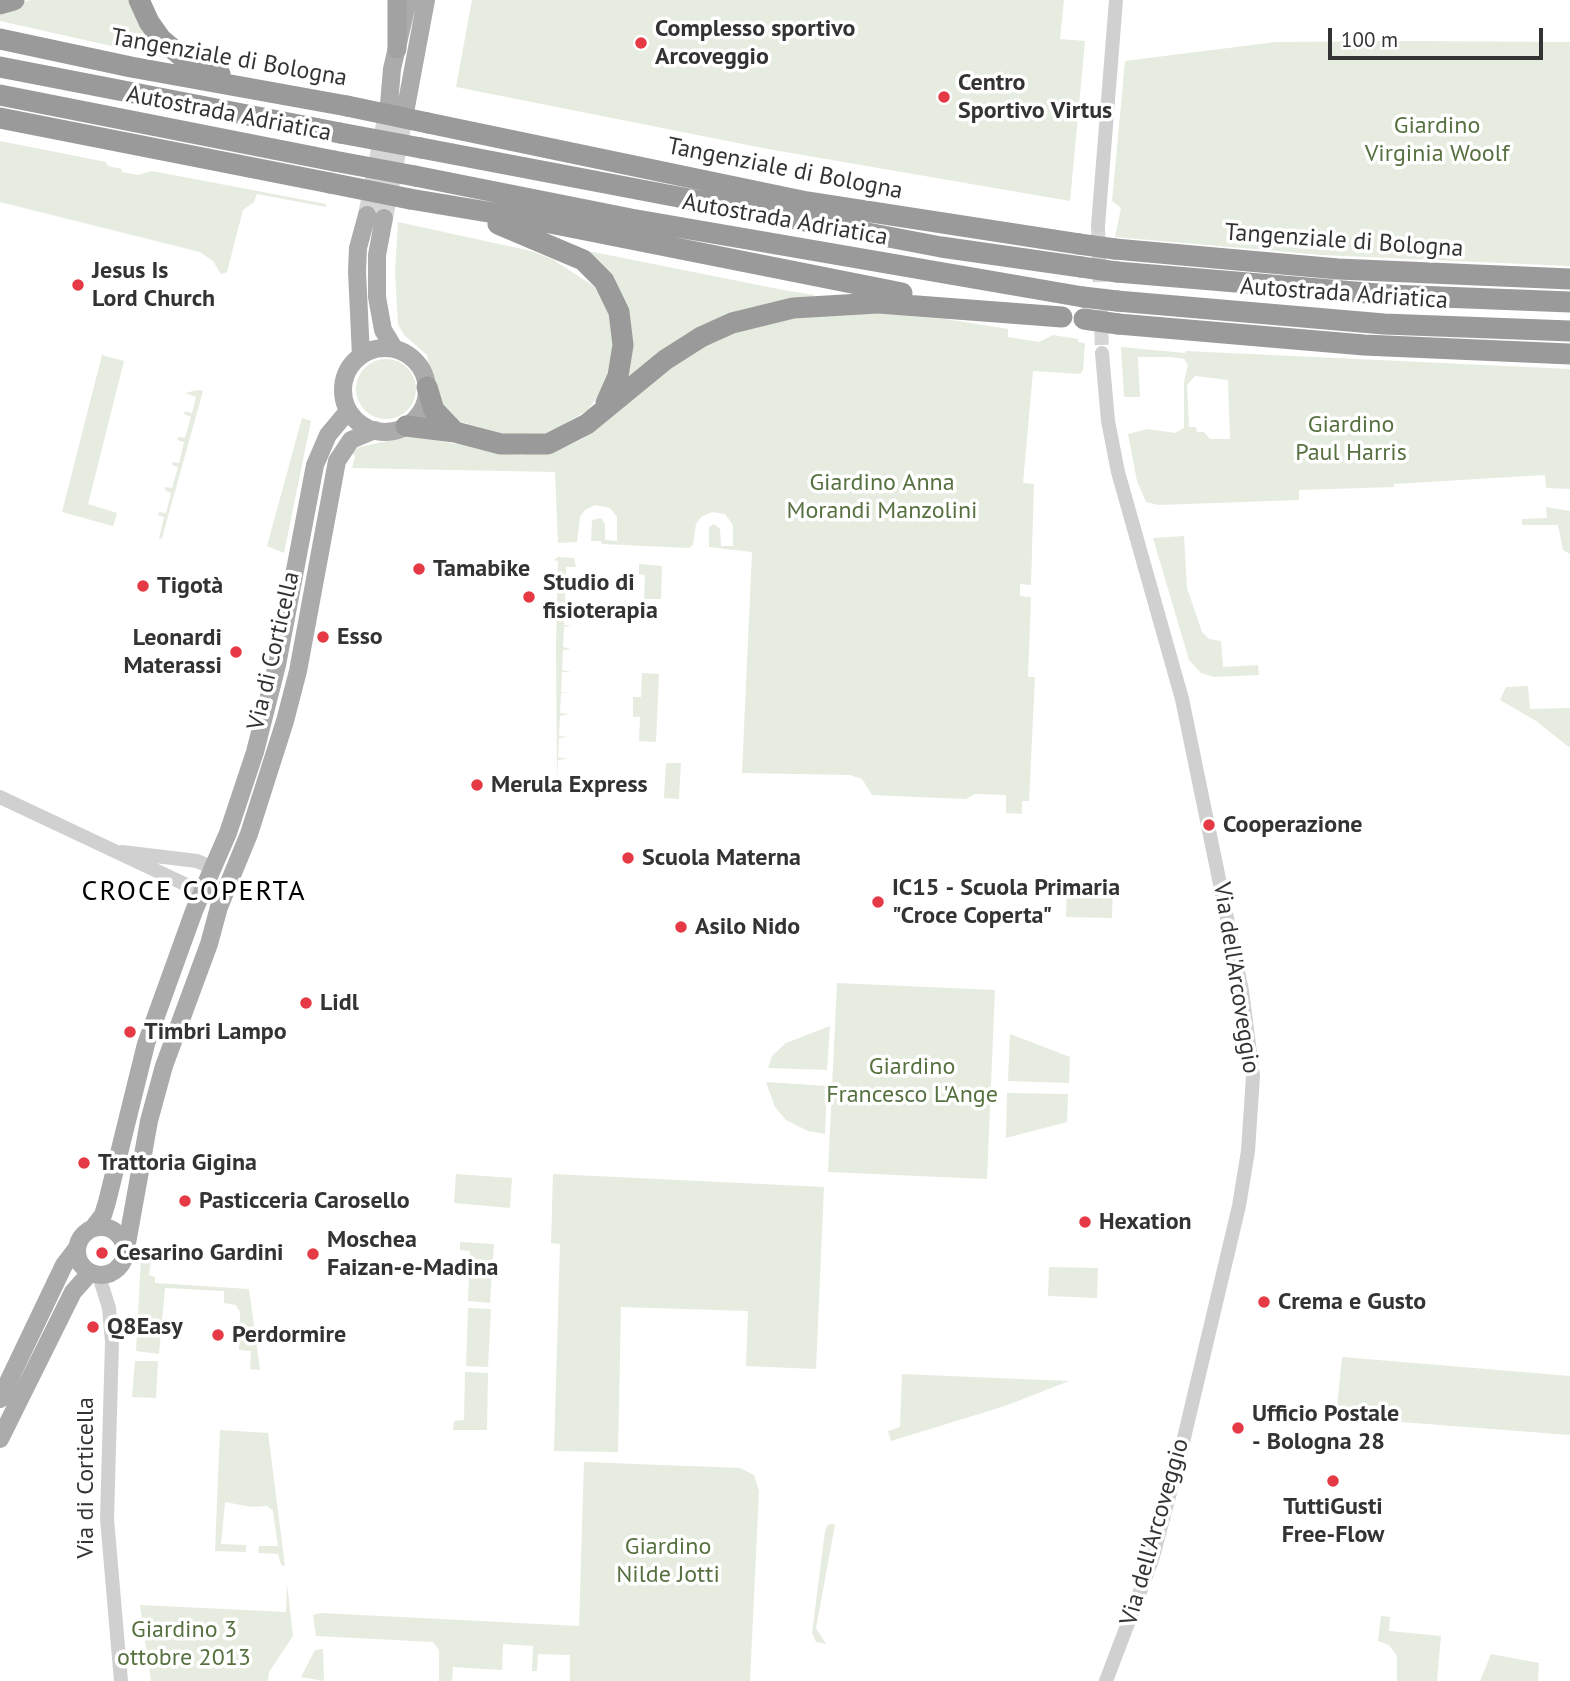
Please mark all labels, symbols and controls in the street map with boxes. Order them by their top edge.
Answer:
scale bar [1332,14,1547,58]
place label: Complesso sportivo Arcoveggio [655,15,855,71]
street label: Tangenziale di Bologna [109,23,349,93]
text: 100 m [1341,26,1398,53]
marker: Complesso sportivo Arcoveggio [633,35,649,51]
place label: Centro Sportivo Virtus [958,69,1112,125]
street label: Autostrada Adriatica [124,80,334,148]
marker: Centro Sportivo Virtus [936,89,952,105]
park label: Giardino Virginia Woolf [1365,112,1509,168]
street label: Tangenziale di Bologna [665,132,905,206]
street label: Autostrada Adriatica [680,188,890,252]
street label: Tangenziale di Bologna [1224,218,1464,264]
place label: Jesus Is Lord Church [92,257,215,313]
street label: Autostrada Adriatica [1239,272,1449,316]
marker: Jesus Is Lord Church [70,277,86,293]
park label: Giardino Paul Harris [1295,411,1407,467]
park label: Giardino Anna Morandi Manzolini [786,469,978,525]
place label: Tamabike [433,555,530,583]
marker: Tamabike [411,561,427,577]
street label: Via di Corticella [242,569,306,733]
place label: Studio di fisioterapia [543,569,658,625]
place label: Tigotà [157,572,223,600]
marker: Tigotà [135,578,151,594]
marker: Studio di fisioterapia [521,589,537,605]
place label: Esso [337,623,383,651]
place label: Leonardi Materassi [123,624,222,680]
marker: Esso [315,629,331,645]
marker: Leonardi Materassi [228,644,244,660]
place label: Merula Express [491,771,648,799]
marker: Merula Express [469,777,485,793]
place label: Cooperazione [1223,811,1362,839]
marker: Cooperazione [1201,817,1217,833]
place label: Scuola Materna [642,844,801,872]
marker: Scuola Materna [620,850,636,866]
place label: IC15 - Scuola Primaria "Croce Coperta" [892,874,1120,930]
district label: CROCE COPERTA [83,875,305,909]
street label: Via dell'Arcoveggio [1207,880,1265,1076]
marker: IC15 - Scuola Primaria "Croce Coperta" [870,894,886,910]
place label: Asilo Nido [695,913,800,941]
marker: Asilo Nido [673,919,689,935]
place label: Lidl [320,989,359,1017]
marker: Lidl [298,995,314,1011]
place label: Timbri Lampo [144,1018,287,1046]
marker: Timbri Lampo [122,1024,138,1040]
park label: Giardino Francesco L'Ange [826,1053,998,1109]
place label: Trattoria Gigina [98,1149,257,1177]
marker: Trattoria Gigina [76,1155,92,1171]
place label: Pasticceria Carosello [199,1187,410,1215]
marker: Pasticceria Carosello [177,1193,193,1209]
place label: Hexation [1099,1208,1192,1236]
marker: Hexation [1077,1214,1093,1230]
place label: Moschea Faizan-e-Madina [327,1226,498,1282]
place label: Cesarino Gardini [116,1239,284,1267]
marker: Cesarino Gardini [94,1245,110,1261]
marker: Moschea Faizan-e-Madina [305,1246,321,1262]
place label: Crema e Gusto [1278,1288,1426,1316]
marker: Crema e Gusto [1256,1294,1272,1310]
place label: Q8Easy [107,1313,183,1341]
marker: Q8Easy [85,1319,101,1335]
place label: Perdormire [232,1321,346,1349]
marker: Perdormire [210,1327,226,1343]
street label: Via di Corticella [72,1397,100,1559]
place label: Ufficio Postale - Bologna 28 [1252,1400,1399,1456]
marker: Ufficio Postale - Bologna 28 [1230,1420,1246,1436]
street label: Via dell'Arcoveggio [1115,1435,1195,1629]
marker: TuttiGusti Free-Flow [1325,1473,1341,1489]
place label: TuttiGusti Free-Flow [1282,1493,1384,1549]
park label: Giardino Nilde Jotti [616,1533,720,1589]
park label: Giardino 3 ottobre 2013 [117,1616,251,1672]

